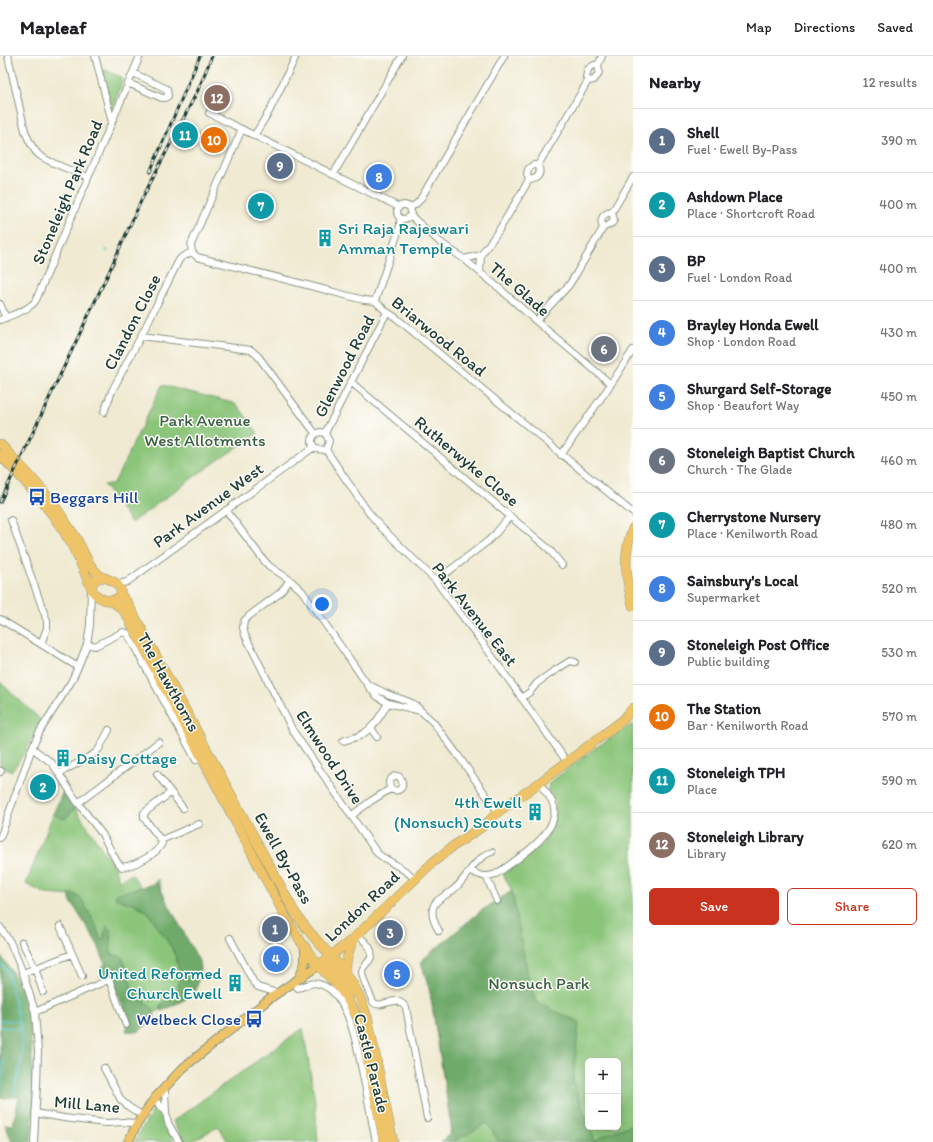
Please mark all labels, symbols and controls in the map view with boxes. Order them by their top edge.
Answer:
text: Mapleaf [20,16,86,39]
text: Map [746,19,772,36]
text: Directions [794,19,855,36]
text: Saved [877,19,913,36]
text: Nearby [649,72,701,92]
text: 12 results [863,75,917,90]
pin: 12 [204,83,230,113]
street label: Stoneleigh Park Road [28,117,106,267]
pin: 11 [172,120,198,150]
text: Shell [687,124,719,142]
pin: 10 [201,125,227,155]
text: 1 [659,133,665,148]
text: 390 m [881,133,917,148]
text: Fuel · Ewell By-Pass [687,142,797,157]
pin: 9 [267,151,293,181]
pin: 8 [366,162,392,192]
text: Ashdown Place [687,188,783,206]
pin: 7 [248,191,274,221]
text: 2 [659,197,665,212]
text: 400 m [879,197,917,212]
text: Place · Shortcroft Road [687,206,815,221]
place label: Sri Raja Rajeswari Amman Temple [338,218,469,258]
building icon: Sri Raja Rajeswari Amman Temple [315,228,335,248]
text: BP [687,252,705,270]
street label: The Glade [486,258,554,320]
text: 3 [658,261,666,276]
text: 400 m [879,261,917,276]
text: Fuel · London Road [687,270,792,285]
street label: Clandon Close [99,271,165,373]
street label: Briarwood Road [388,292,490,380]
street label: Glenwood Road [310,312,378,420]
text: Brayley Honda Ewell [687,316,819,334]
text: 4 [658,325,666,340]
text: 430 m [880,325,917,340]
pin: 6 [591,334,617,364]
text: Shop · London Road [687,334,796,349]
text: Shurgard Self-Storage [687,380,831,398]
text: 5 [659,389,665,404]
text: 450 m [880,389,917,404]
text: Shop · Beaufort Way [687,398,799,413]
park label: Park Avenue West Allotments [144,410,266,450]
street label: Rutherwyke Close [411,412,523,510]
text: Stoneleigh Baptist Church [687,444,855,462]
text: 6 [659,453,665,468]
text: 460 m [880,453,917,468]
street label: Park Avenue West [149,458,267,552]
text: Church · The Glade [687,462,792,477]
bus stop icon: Beggars Hill [27,487,47,507]
place label: Beggars Hill [50,487,139,507]
text: Cherrystone Nursery [687,508,820,526]
text: 7 [659,517,665,532]
text: 480 m [880,517,917,532]
text: Place · Kenilworth Road [687,526,818,541]
street label: Park Avenue East [428,558,522,670]
text: Sainsbury's Local [687,572,798,590]
text: 8 [658,581,666,596]
text: 520 m [881,581,917,596]
text: Supermarket [687,590,760,605]
your location [312,594,332,614]
street label: The Hawthorns [134,629,204,735]
text: Stoneleigh Post Office [687,636,830,654]
text: 9 [659,645,665,660]
text: 530 m [881,645,917,660]
text: Public building [687,654,770,669]
text: The Station [687,700,761,718]
street label: Elmwood Drive [292,706,368,808]
text: 10 [655,709,669,724]
text: 570 m [882,709,917,724]
text: Bar · Kenilworth Road [687,718,808,733]
building icon: Daisy Cottage [53,748,73,768]
place label: Daisy Cottage [76,748,177,768]
text: Stoneleigh TPH [687,764,785,782]
pin: 2 [30,772,56,802]
text: 11 [656,773,668,788]
text: 590 m [882,773,917,788]
text: Place [687,782,717,797]
place label: 4th Ewell (Nonsuch) Scouts [394,792,522,832]
building icon: 4th Ewell (Nonsuch) Scouts [525,802,545,822]
street label: Ewell By-Pass [251,809,317,907]
text: Stoneleigh Library [687,828,804,846]
text: 12 [656,837,668,852]
text: 620 m [881,837,917,852]
text: Library [687,846,726,861]
street label: London Road [320,866,404,946]
button: Save [649,888,779,925]
button: Share [787,888,917,925]
pin: 1 [262,914,288,944]
pin: 3 [377,918,403,948]
pin: 4 [263,944,289,974]
pin: 5 [384,959,410,989]
place label: United Reformed Church Ewell [98,963,223,1003]
building icon: United Reformed Church Ewell [225,973,245,993]
park label: Nonsuch Park [488,973,590,993]
place label: Welbeck Close [136,1009,241,1029]
bus stop icon: Welbeck Close [244,1009,264,1029]
street label: Castle Parade [350,1011,394,1115]
map controls [585,1058,621,1130]
button: + [585,1058,621,1094]
street label: Mill Lane [53,1091,121,1117]
button: − [585,1094,621,1130]

